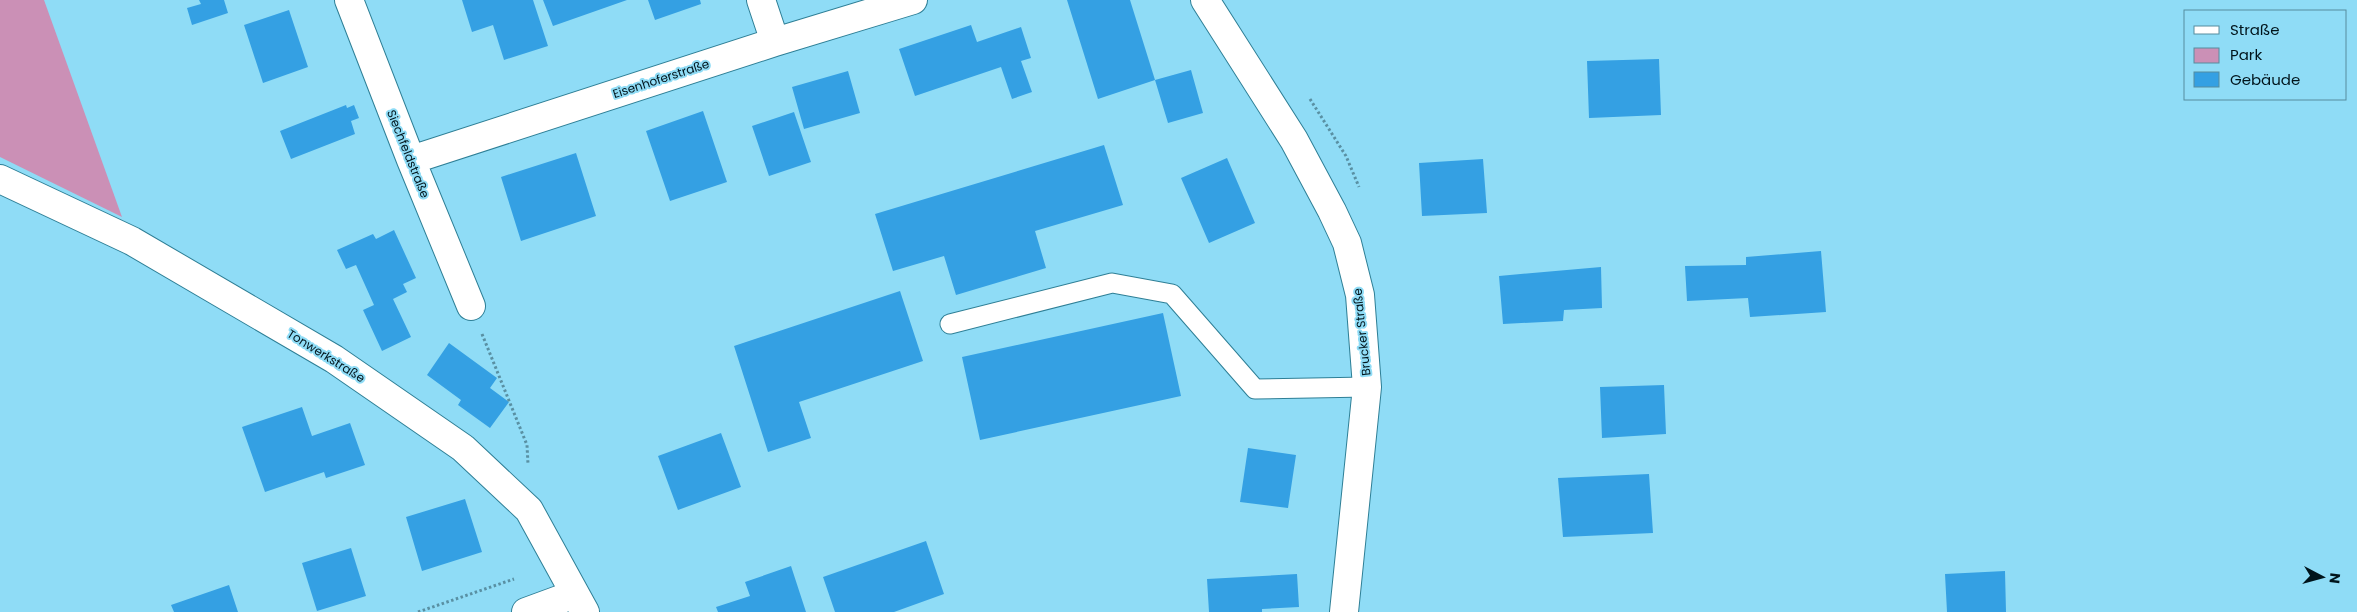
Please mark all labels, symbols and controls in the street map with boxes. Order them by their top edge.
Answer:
legend [2184,10,2347,100]
text: Straße [2230,19,2280,40]
text: Park [2230,44,2262,65]
street label: Eisenhoferstraße [610,55,711,102]
text: Gebäude [2230,69,2300,90]
street label: Siechfeldstraße [383,107,434,200]
street label: Brucker Straße [1348,288,1375,377]
street label: Tonwerkstraße [284,325,368,386]
north arrow [2297,552,2347,602]
text: N [2324,572,2345,585]

